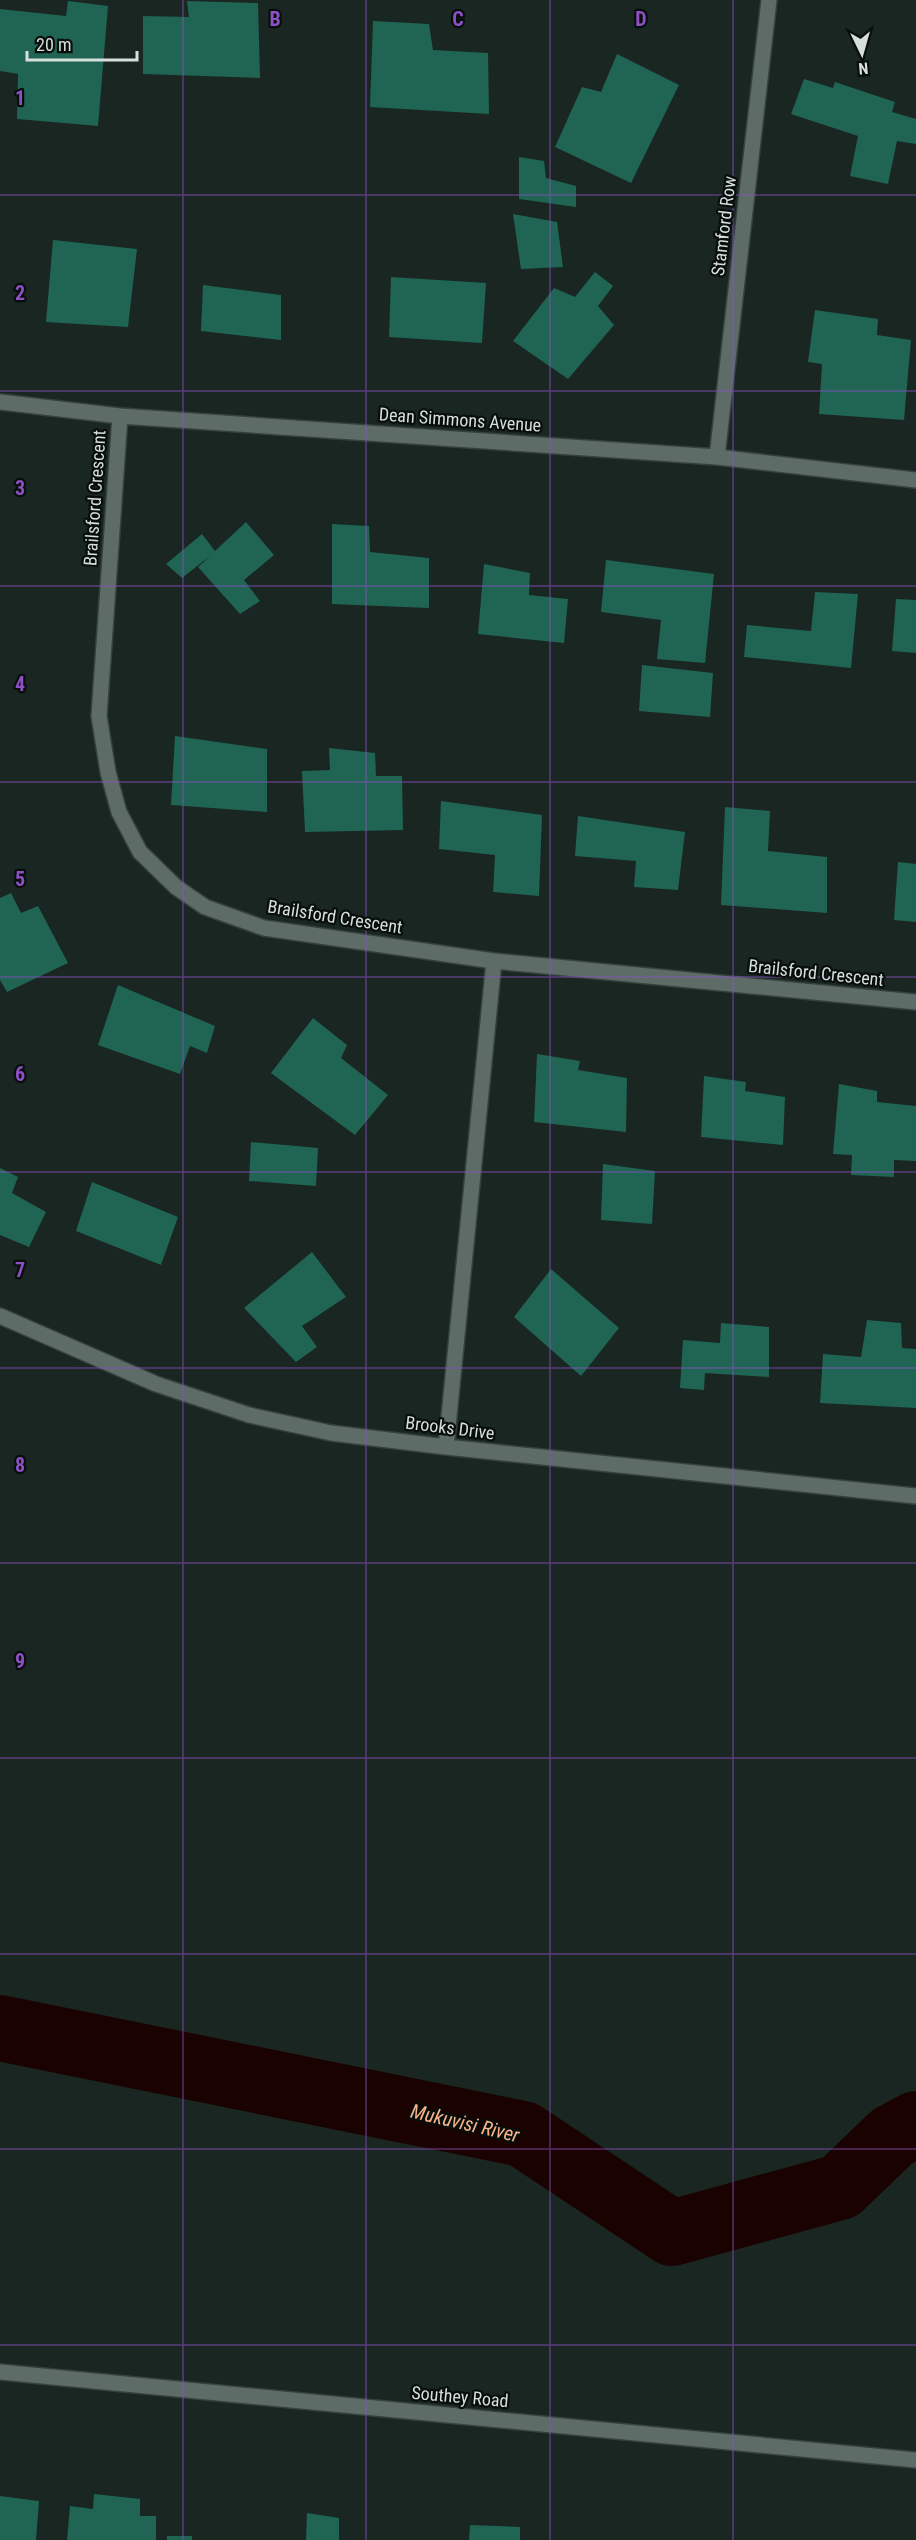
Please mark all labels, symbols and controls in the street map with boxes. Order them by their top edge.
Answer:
text: B [269,7,281,31]
text: C [452,7,464,31]
text: D [635,7,647,31]
scale bar [27,24,136,62]
north arrow [832,24,892,84]
text: 20 m [36,34,71,55]
text: N [858,59,869,78]
text: 1 [15,86,25,110]
street label: Stamford Row [707,175,740,277]
text: 2 [15,281,25,305]
street label: Dean Simmons Avenue [378,403,542,436]
street label: Brailsford Crescent [79,429,110,567]
text: 3 [15,476,25,500]
text: 4 [15,672,25,696]
text: 5 [15,867,25,891]
street label: Brailsford Crescent [266,895,404,938]
street label: Brailsford Crescent [747,955,885,990]
text: 6 [15,1062,25,1086]
text: 7 [15,1258,25,1282]
street label: Brooks Drive [404,1412,496,1443]
text: 8 [15,1453,25,1477]
text: 9 [15,1649,25,1673]
water label: Mukuvisi River [408,2099,523,2147]
street label: Southey Road [411,2382,509,2411]

